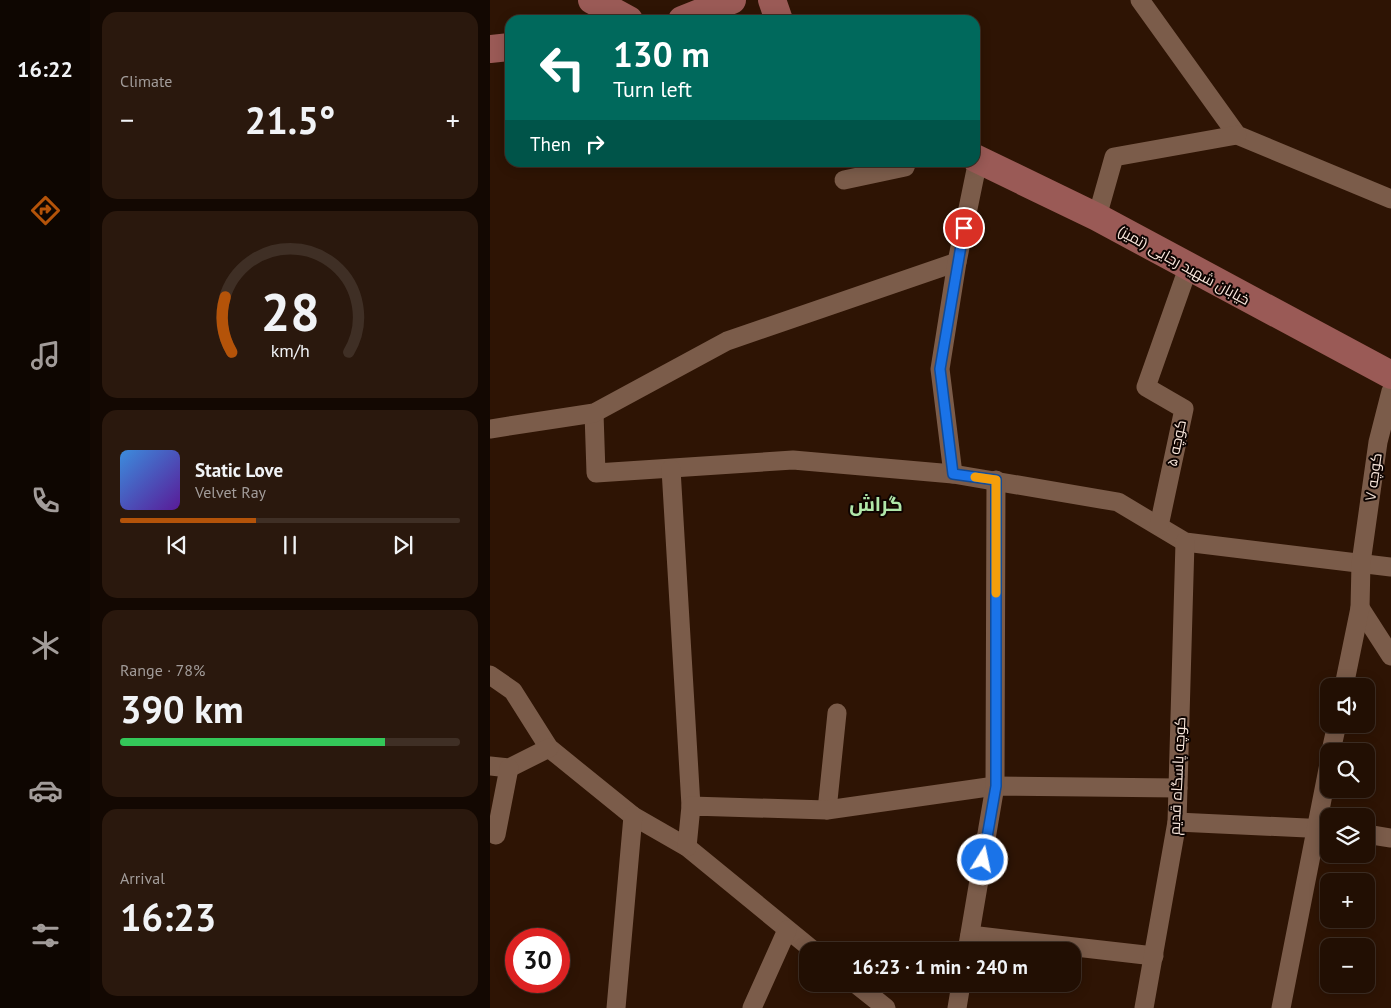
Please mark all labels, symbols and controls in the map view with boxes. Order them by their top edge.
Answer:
text: 130 m [613,31,710,77]
icon: left [530,35,595,100]
text: 16:22 [17,55,73,83]
text: Climate [120,71,172,91]
text: Turn left [613,75,692,103]
text: 21.5° [245,95,335,144]
text: − [120,101,134,138]
text: + [446,101,460,138]
icon: right [581,130,609,158]
text: Then [530,132,571,156]
icon: directions [28,193,63,228]
pin [943,207,985,249]
icon: arrive [950,214,978,242]
street label: خیابان شهید رجایی (تمیز) [1114,221,1253,310]
text: 28 [261,278,319,345]
icon: music [28,338,63,373]
text: km/h [270,339,310,362]
street label: کوچه ۵ [1162,418,1191,468]
street label: کوچه ۷ [1360,452,1387,502]
text: Static Love [195,458,283,482]
text: Velvet Ray [195,482,266,502]
icon: phone [28,483,63,518]
district label: گراش [849,491,903,517]
icon: previous [163,531,191,559]
icon: pause [276,531,304,559]
icon: next [389,531,417,559]
icon: climate [28,628,63,663]
text: Range · 78% [120,660,205,680]
map controls [1320,678,1375,993]
button: sound [1320,678,1375,733]
text: 390 km [120,684,244,733]
street label: کوچه پاسگاه قدیم [1164,716,1191,836]
button: search [1320,743,1375,798]
icon: car [28,773,63,808]
button: layers [1320,808,1375,863]
position arrow [956,833,1008,885]
text: Arrival [120,868,165,888]
button: + [1320,873,1375,928]
text: 16:23 [120,892,216,941]
icon: filters [28,918,63,953]
speed limit sign: 30 [505,928,570,993]
button: − [1320,938,1375,993]
text: 16:23 · 1 min · 240 m [852,955,1028,979]

